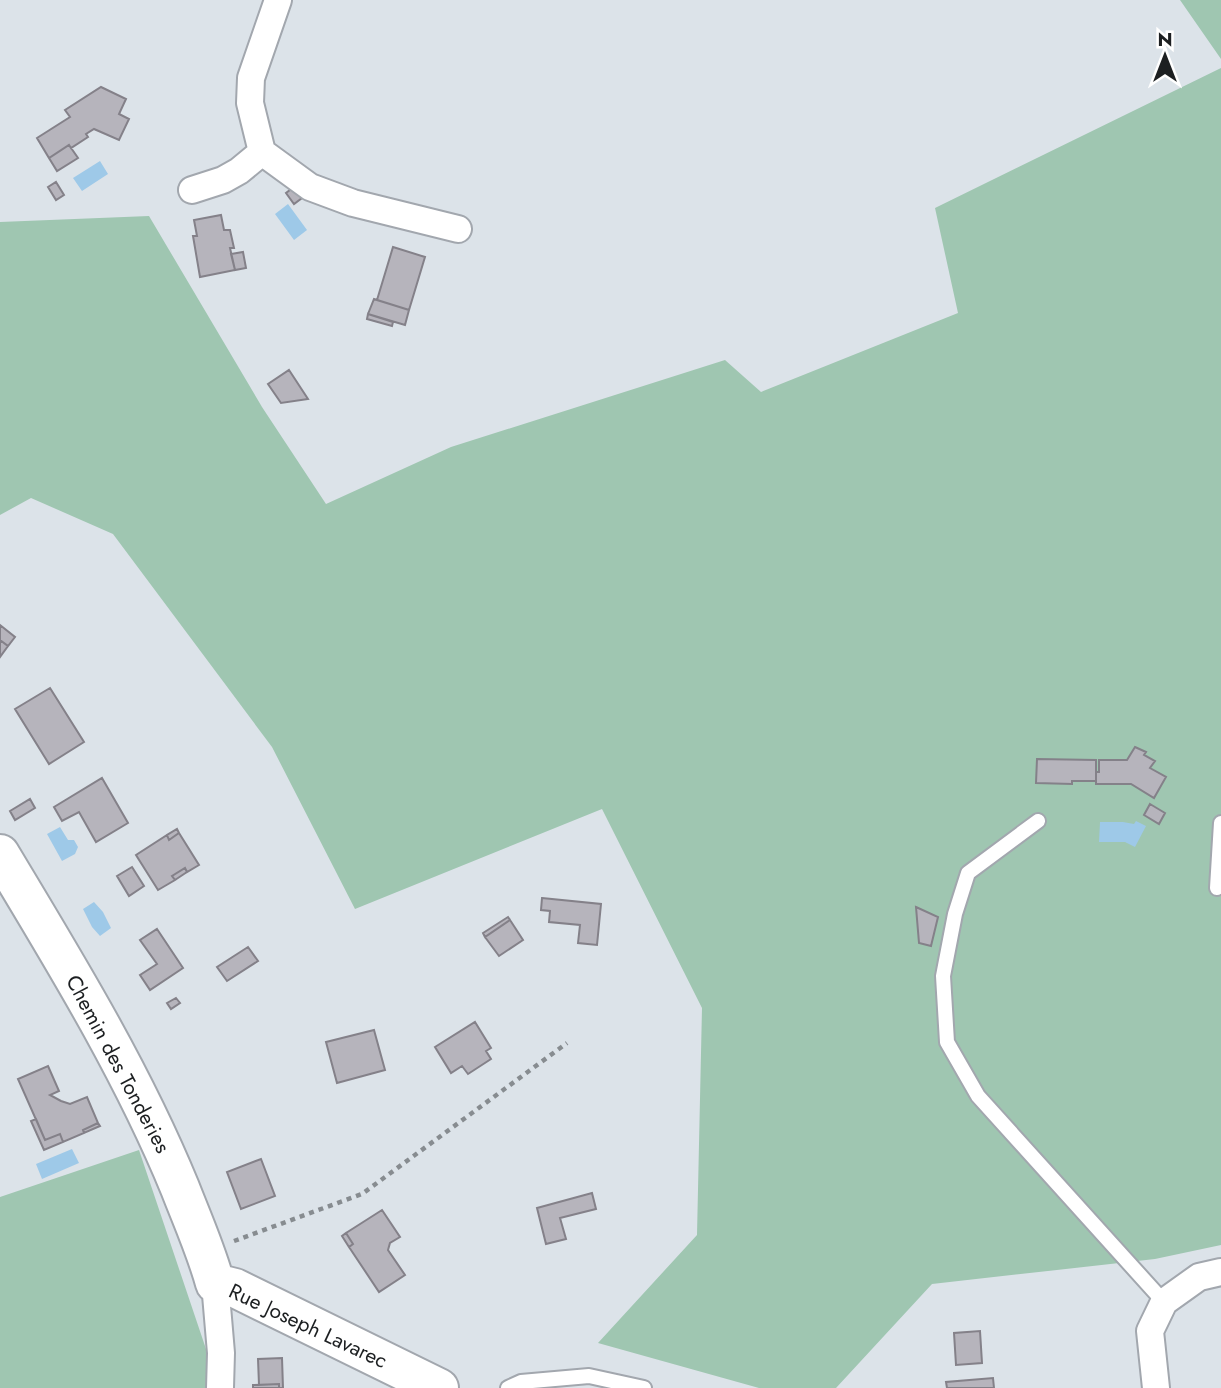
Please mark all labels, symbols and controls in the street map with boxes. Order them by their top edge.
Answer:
north arrow [1130,21,1200,91]
text: N [1157,26,1173,53]
street label: Chemin des Tonderies [58,970,178,1158]
street label: Rue Joseph Lavarec [224,1276,392,1376]

